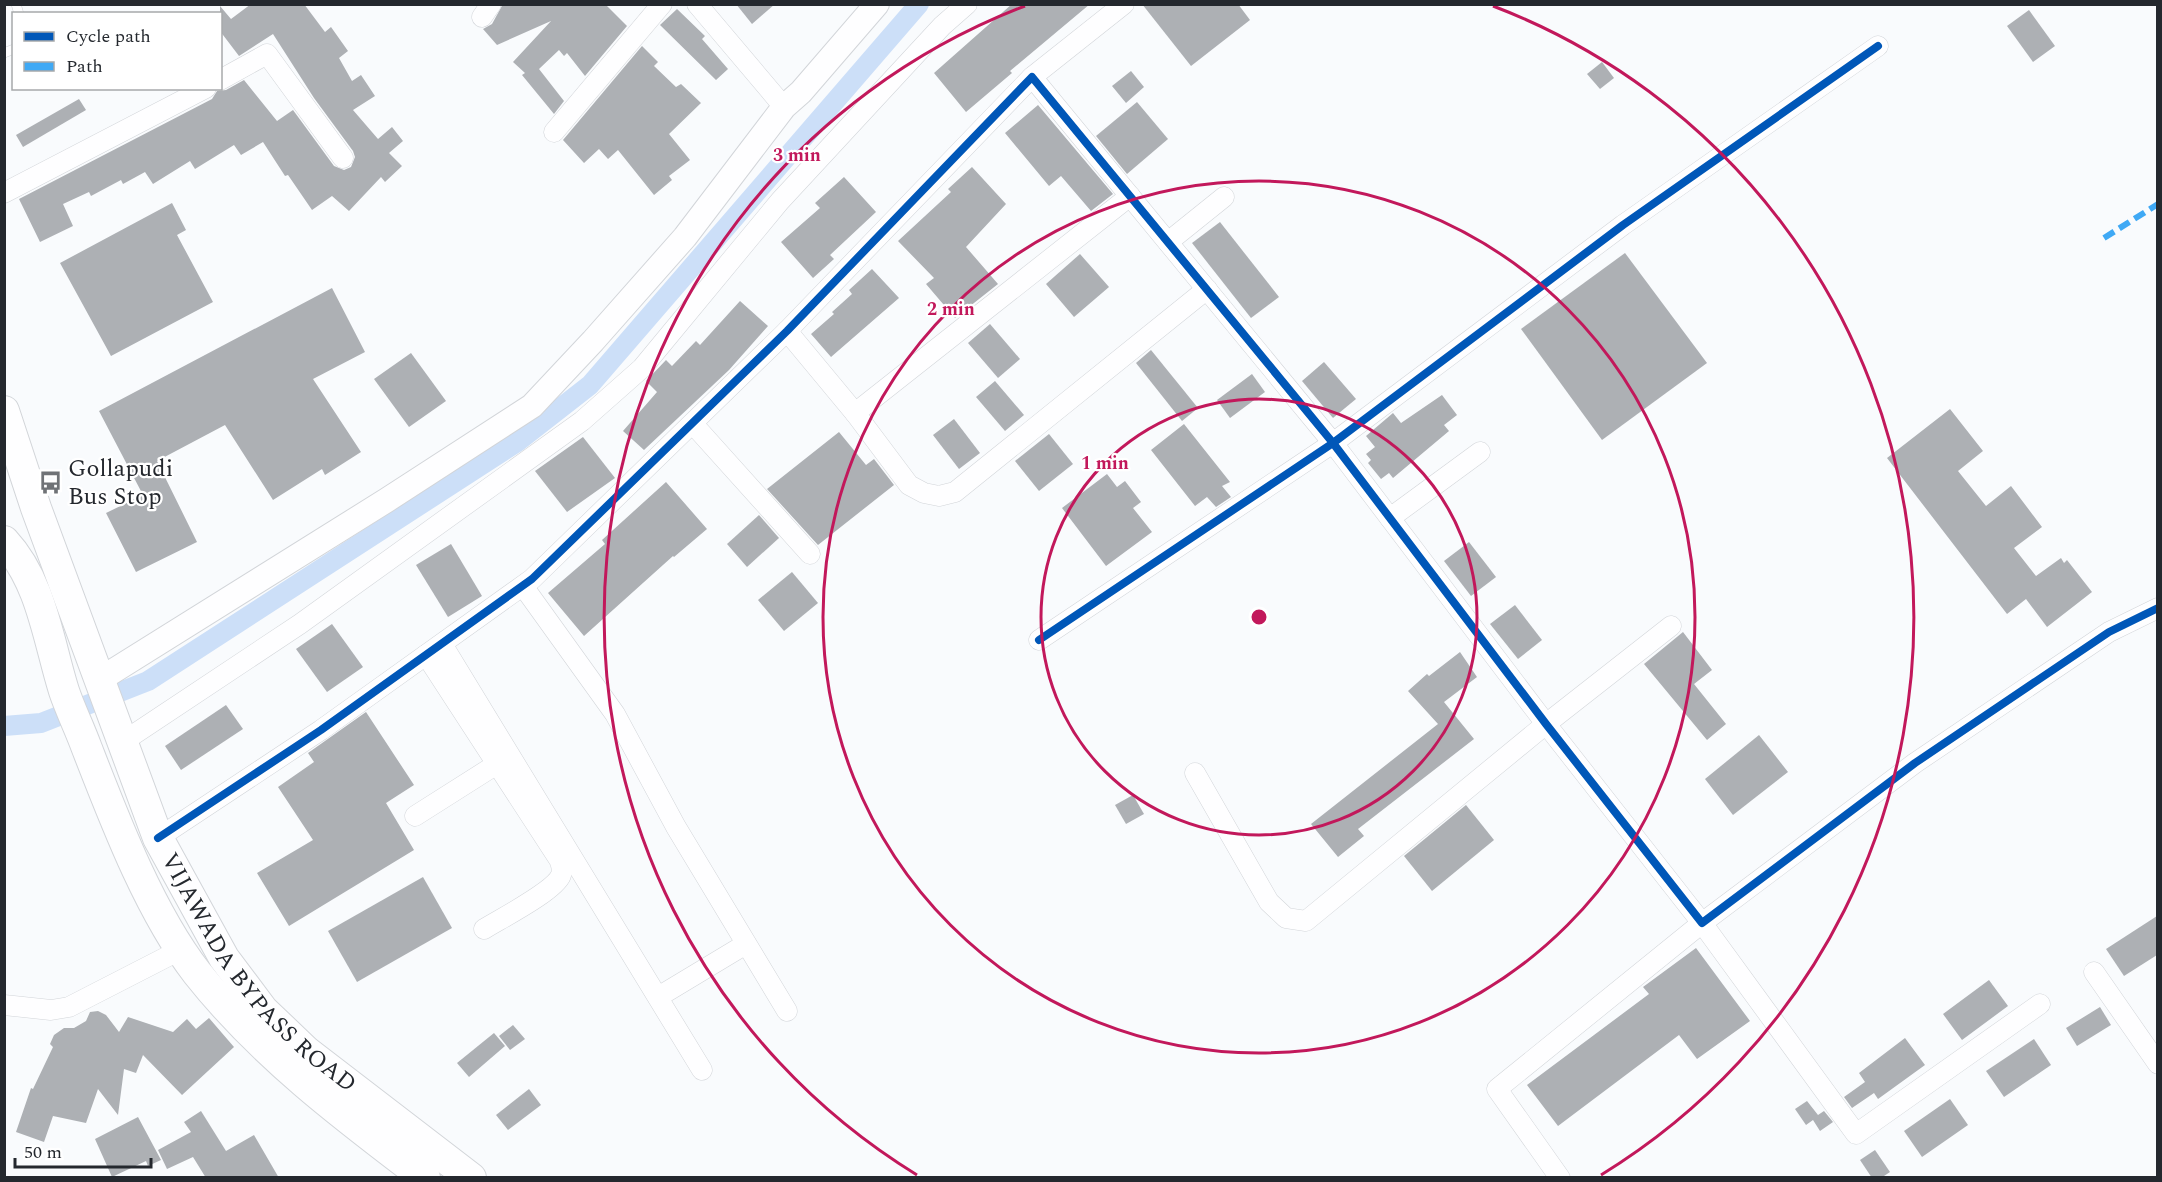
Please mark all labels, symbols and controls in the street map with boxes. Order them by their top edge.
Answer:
legend [12,12,222,90]
text: Cycle path [66,23,151,50]
text: Path [66,53,103,80]
text: 3 min [773,142,821,169]
text: 2 min [927,296,975,323]
text: 1 min [1081,450,1129,477]
place label: Gollapudi Bus Stop [68,451,173,515]
bus stop icon: Gollapudi Bus Stop [37,470,63,496]
centre of rings [1249,607,1269,627]
street label: VIJAWADA BYPASS ROAD [152,846,364,1102]
scale bar [15,1131,152,1169]
text: 50 m [24,1139,62,1166]

